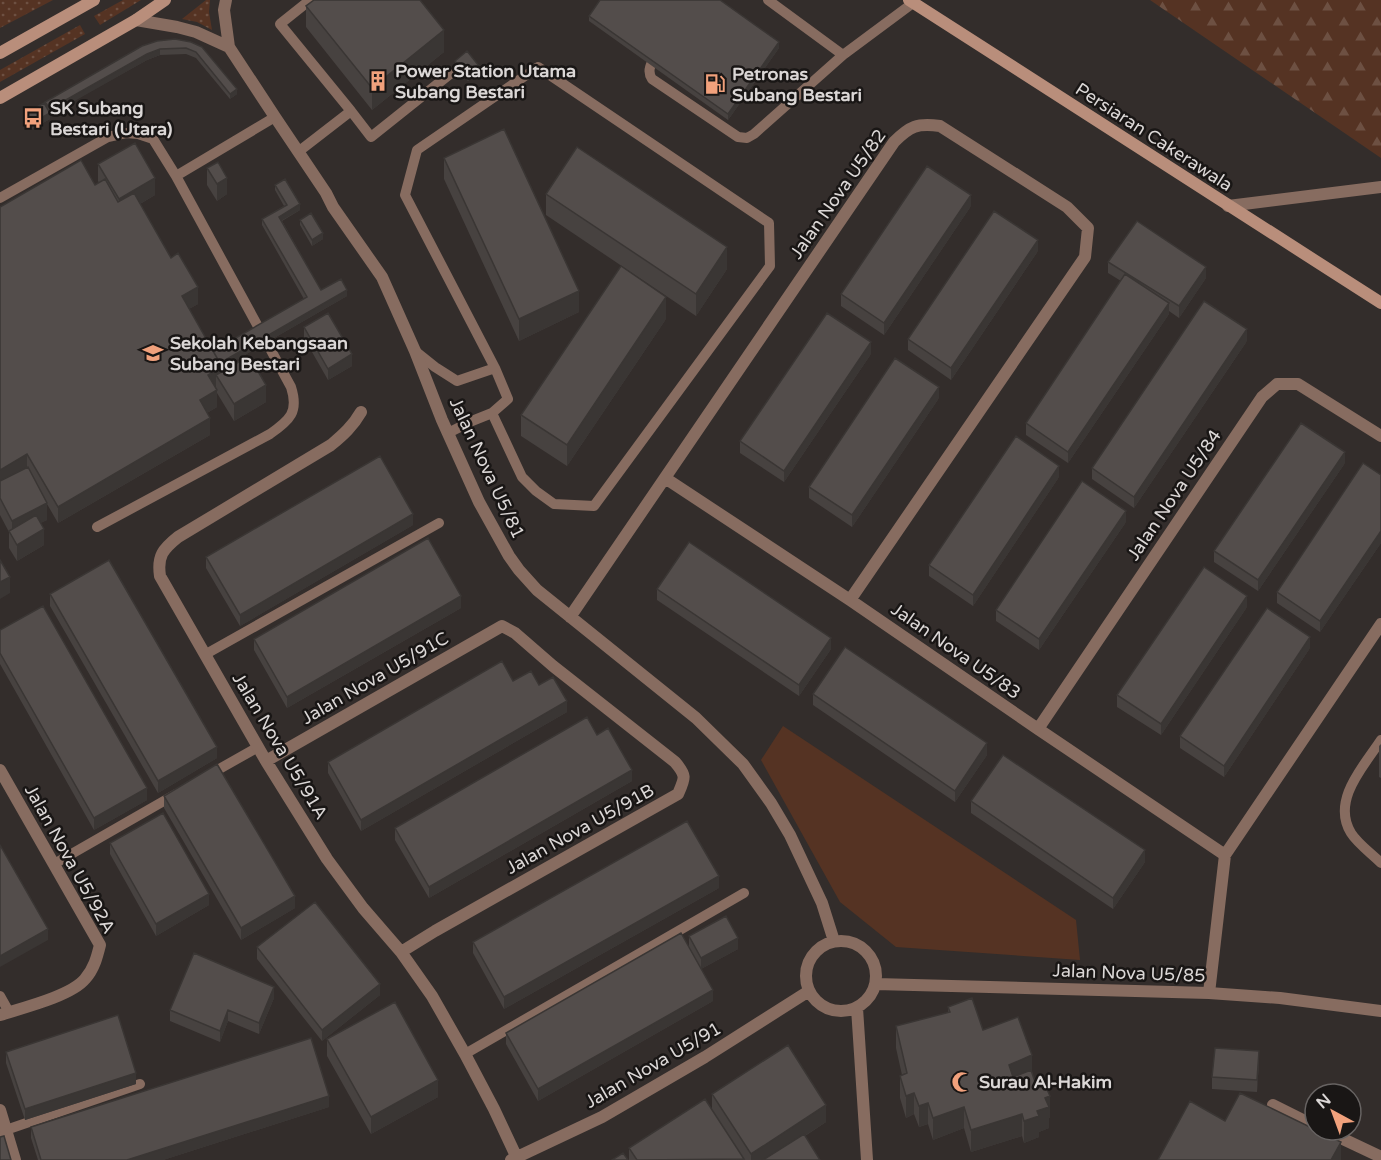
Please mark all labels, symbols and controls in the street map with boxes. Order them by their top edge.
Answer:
place label: Power Station Utama Subang Bestari [395,60,576,103]
place label: Petronas Subang Bestari [732,63,862,106]
building icon: Power Station Utama Subang Bestari [366,69,390,93]
fuel station icon: Petronas Subang Bestari [703,72,727,96]
street label: Persiaran Cakerawala [1071,78,1237,196]
place label: SK Subang Bestari (Utara) [50,97,173,140]
bus stop icon: SK Subang Bestari (Utara) [21,106,45,130]
street label: Jalan Nova U5/82 [785,125,891,263]
place label: Sekolah Kebangsaan Subang Bestari [170,332,348,375]
school or university icon: Sekolah Kebangsaan Subang Bestari [141,341,165,365]
street label: Jalan Nova U5/81 [445,394,529,542]
street label: Jalan Nova U5/84 [1122,425,1226,565]
street label: Jalan Nova U5/83 [887,598,1025,704]
street label: Jalan Nova U5/91C [298,627,452,729]
street label: Jalan Nova U5/91A [228,669,332,823]
street label: Jalan Nova U5/91B [502,779,658,879]
street label: Jalan Nova U5/92A [20,781,120,937]
street label: Jalan Nova U5/85 [1052,959,1206,987]
street label: Jalan Nova U5/91 [581,1017,725,1113]
mosque icon: Surau Al-Hakim [950,1070,974,1094]
place label: Surau Al-Hakim [979,1071,1112,1093]
north arrow [1303,1082,1363,1142]
text: N [1312,1090,1335,1113]

